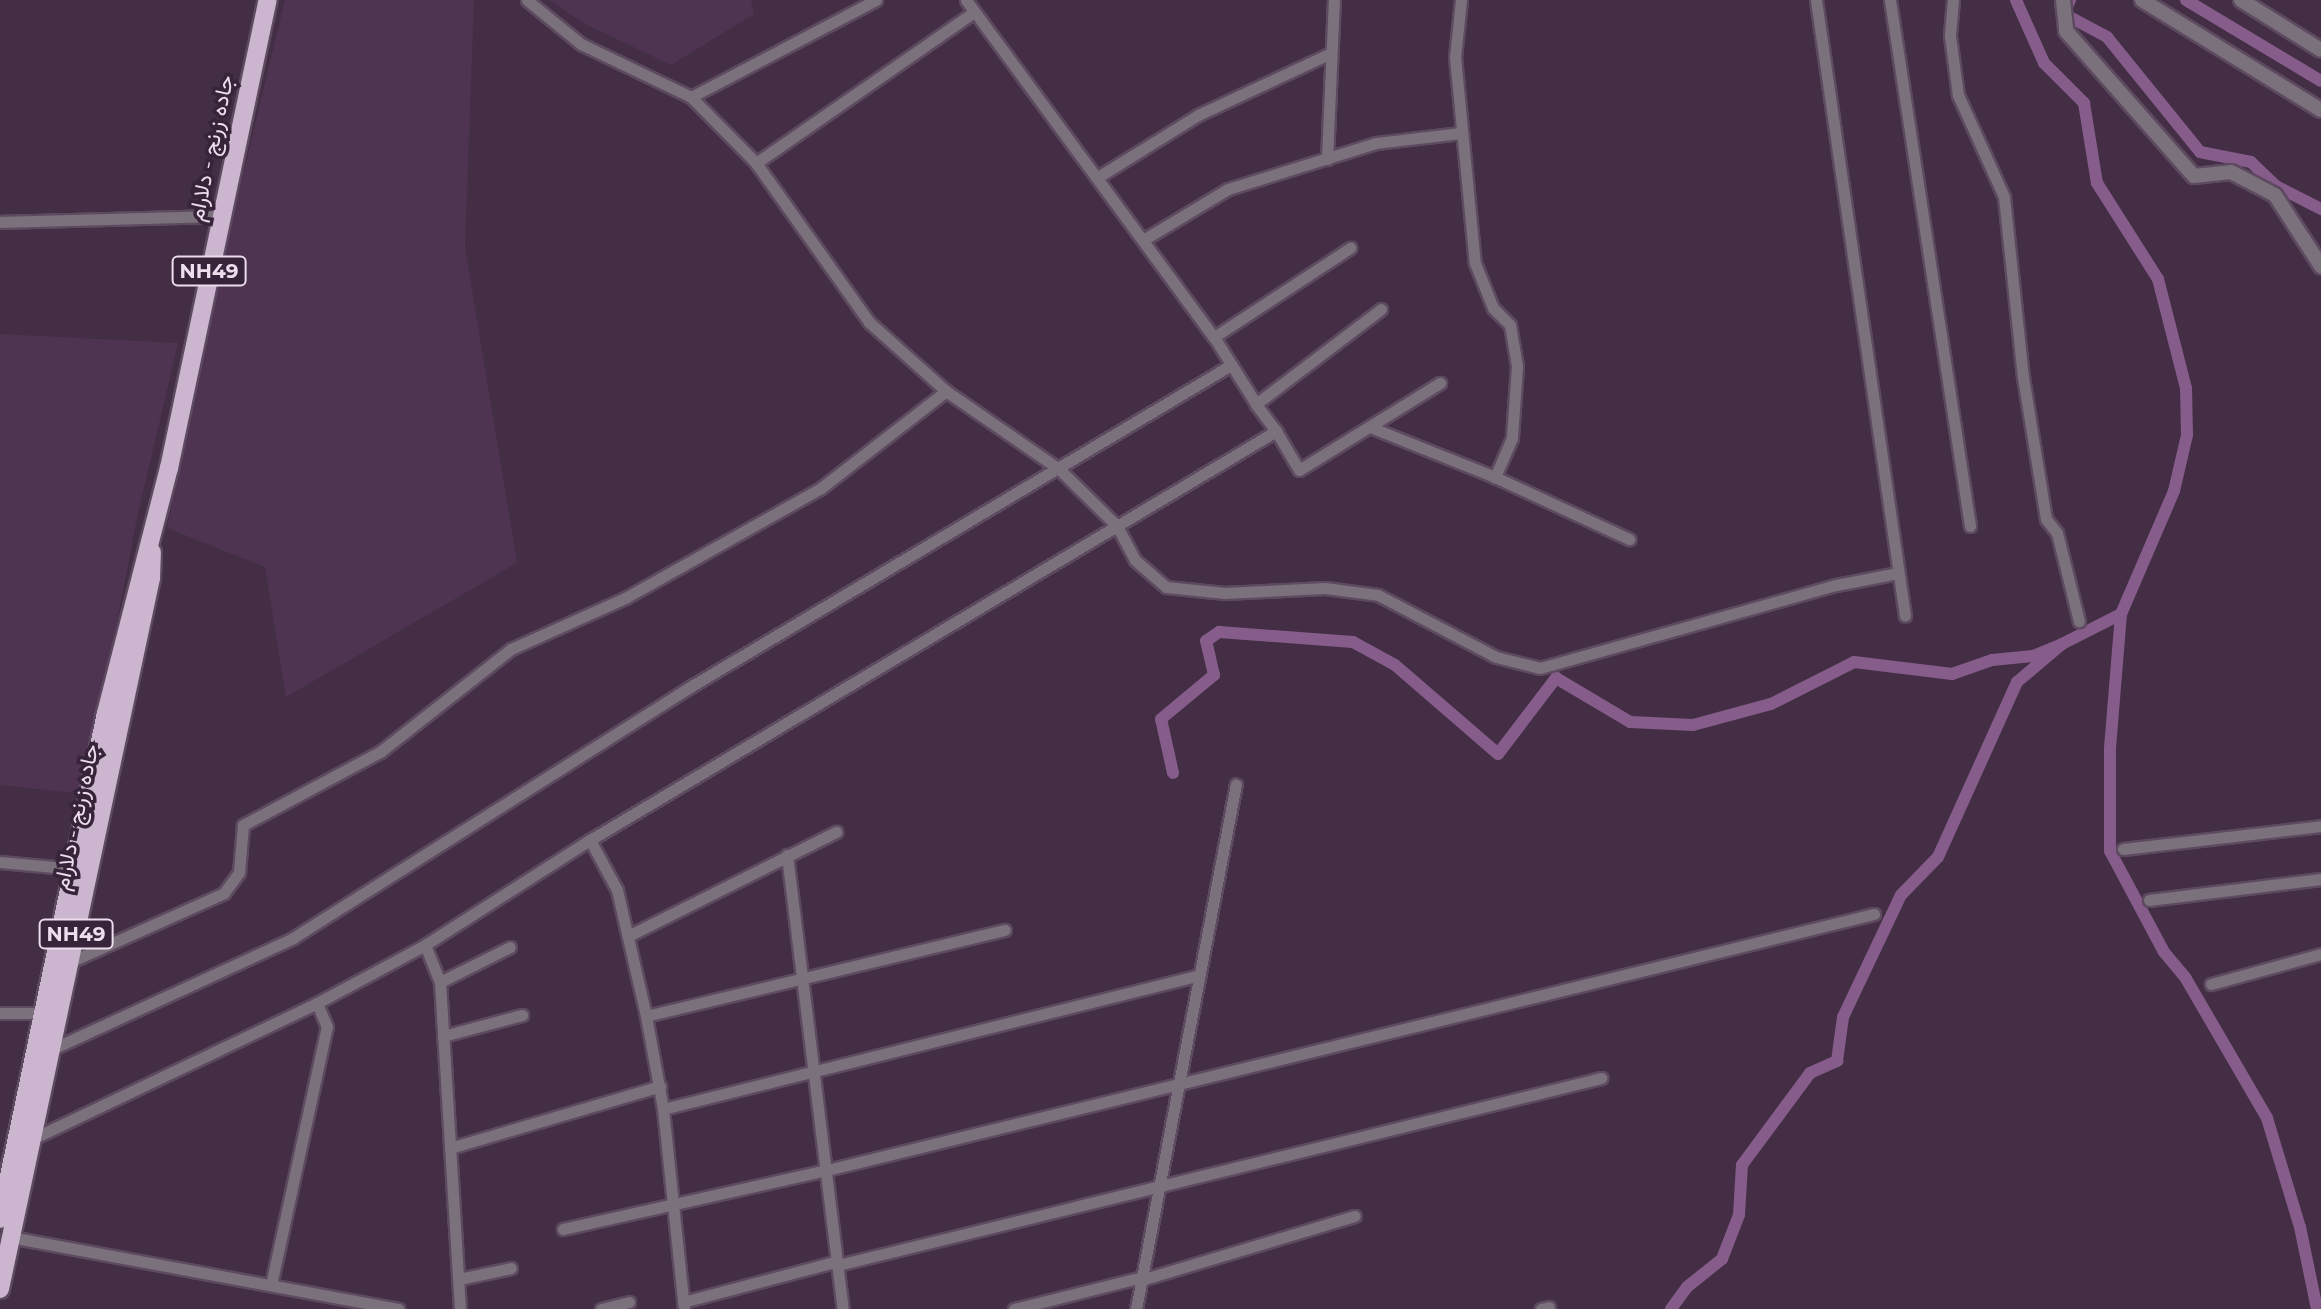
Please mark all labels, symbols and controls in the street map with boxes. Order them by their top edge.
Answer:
street label: جاده زرنج - دلارام [183,72,239,224]
road number: NH49 [171,255,247,287]
street label: جاده زرنج - دلارام [48,741,104,893]
road number: NH49 [38,918,114,950]

